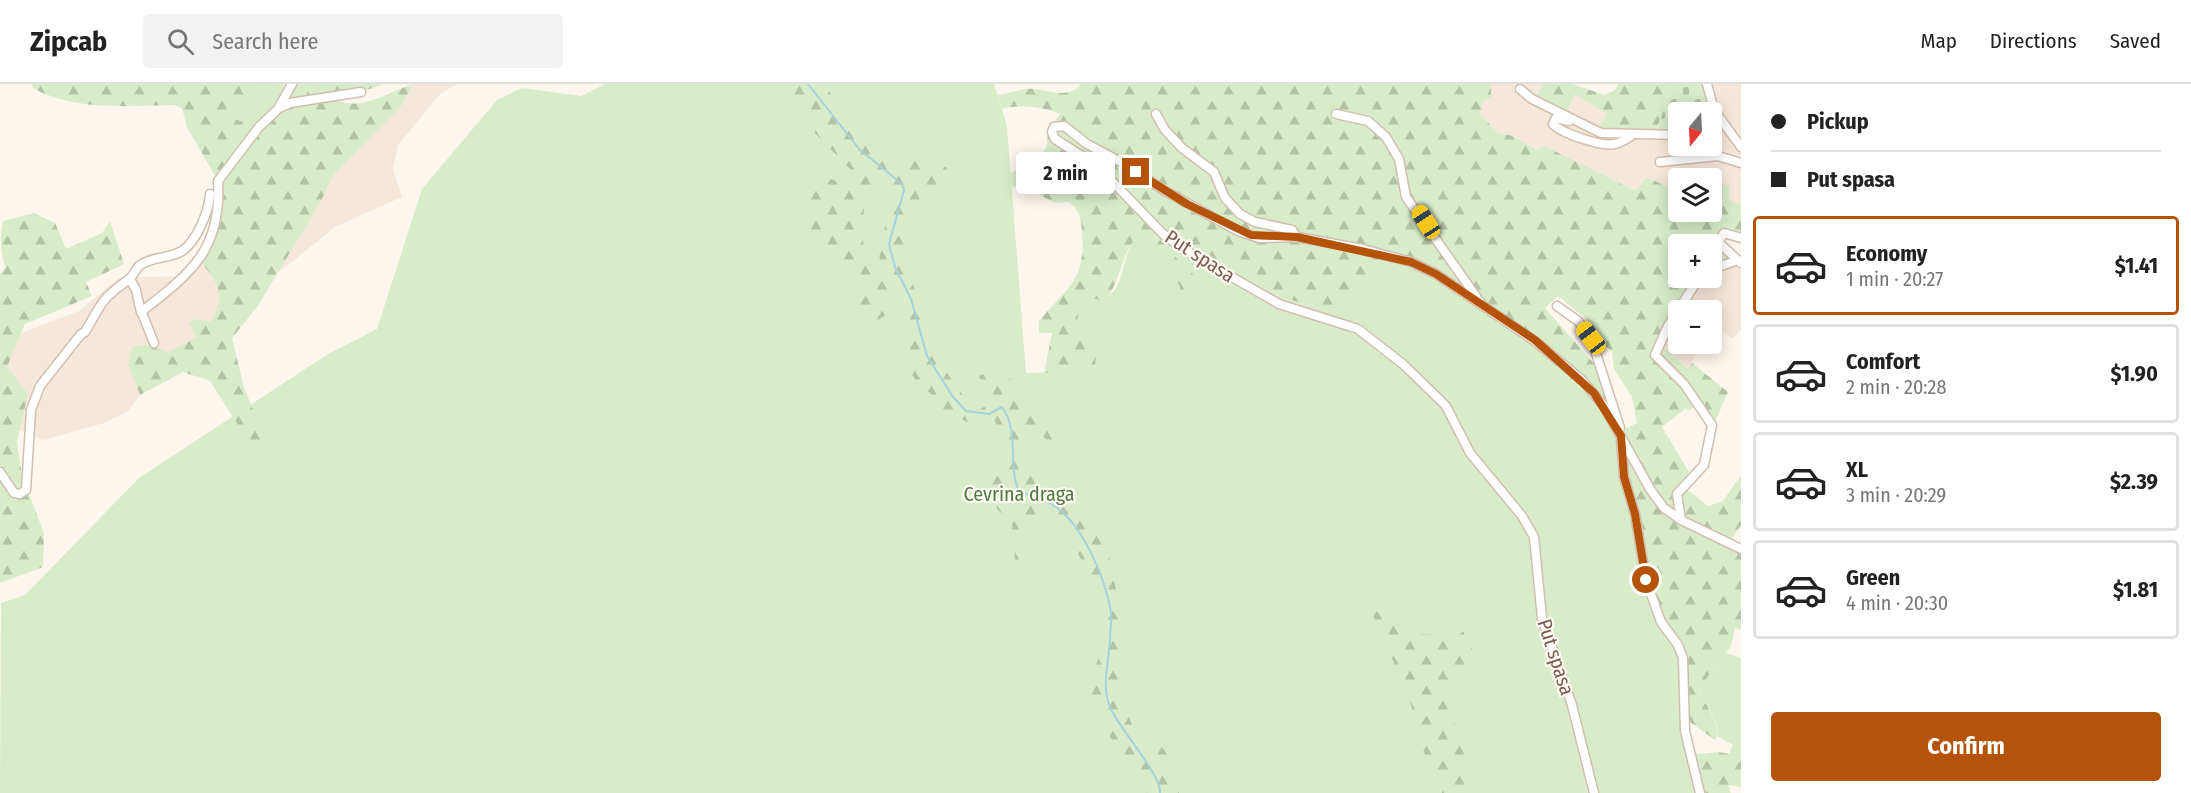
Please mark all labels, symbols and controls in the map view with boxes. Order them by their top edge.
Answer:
search box [143,14,563,68]
text: Zipcab [30,25,107,58]
icon: search [164,25,197,58]
text: Search here [212,28,318,55]
text: Map [1920,28,1957,54]
text: Directions [1990,28,2077,54]
text: Saved [2110,28,2161,54]
north arrow [1668,102,1722,156]
map controls [1668,102,1722,354]
text: Pickup [1807,108,1869,135]
callout: 2 min [1016,151,1115,193]
route end [1122,158,1149,185]
text: 2 min [1043,161,1088,185]
text: Put spasa [1807,166,1895,193]
button: layers [1668,168,1722,222]
car [1409,202,1443,242]
street label: Put spasa [1161,225,1239,287]
button: + [1668,234,1722,288]
icon: car [1774,239,1828,293]
text: Economy [1846,240,1927,267]
text: $1.41 [2115,252,2158,279]
text: 1 min · 20:27 [1846,267,1943,291]
button: − [1668,300,1722,354]
car [1573,318,1609,358]
icon: car [1774,347,1828,401]
text: Comfort [1846,348,1920,375]
text: $1.90 [2111,360,2158,387]
text: 2 min · 20:28 [1846,375,1946,399]
icon: car [1774,455,1828,509]
text: XL [1846,456,1868,483]
text: $2.39 [2110,468,2158,495]
park label: Cevrina draga [963,482,1075,506]
text: 3 min · 20:29 [1846,483,1946,507]
icon: car [1774,563,1828,617]
text: Green [1846,564,1900,591]
route start [1632,566,1659,593]
text: $1.81 [2113,576,2158,603]
text: 4 min · 20:30 [1846,591,1948,615]
street label: Put spasa [1532,616,1580,698]
button: Confirm [1771,712,2161,781]

